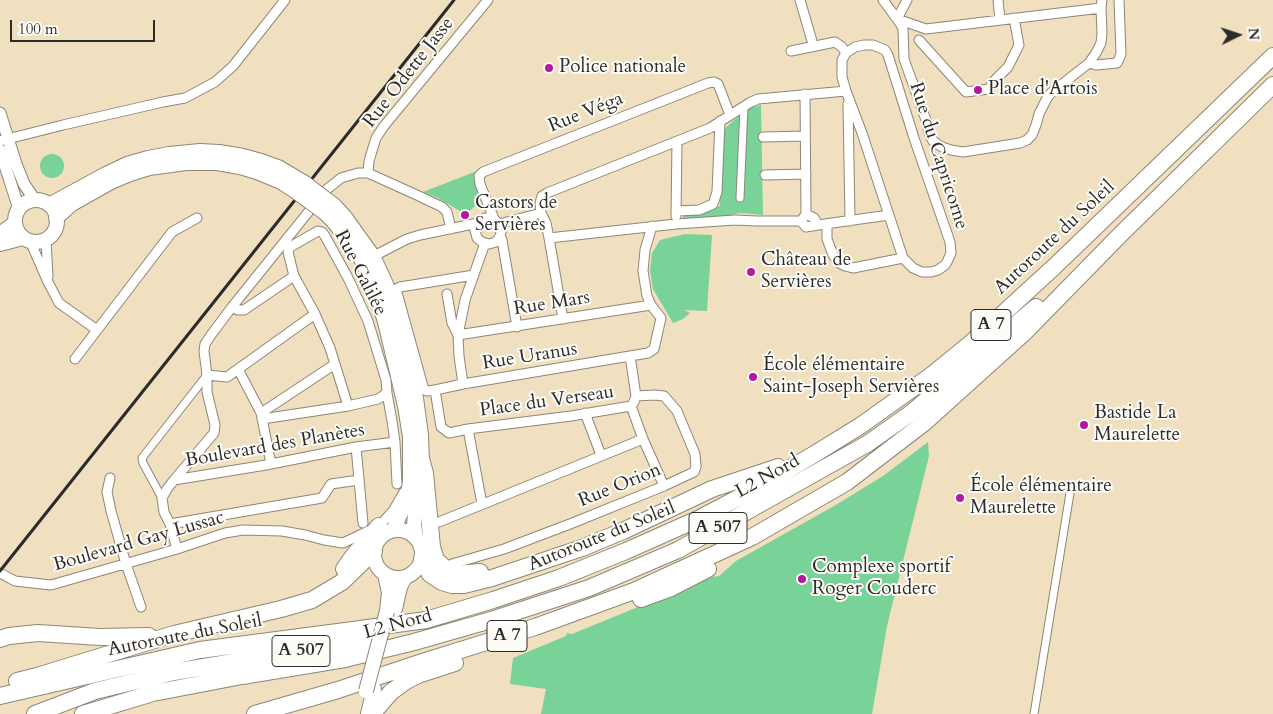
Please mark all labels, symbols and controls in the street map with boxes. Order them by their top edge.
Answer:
scale bar [12,10,158,42]
north arrow [1213,10,1263,60]
street label: Rue Odette Jasse [359,13,459,133]
text: 100 m [18,19,58,39]
text: N [1244,27,1263,41]
place label: Police nationale [559,57,686,79]
marker: Police nationale [543,62,555,74]
place label: Place d'Artois [988,79,1098,101]
street label: Rue du Capricorne [903,80,973,232]
marker: Place d'Artois [972,84,984,96]
street label: Rue Véga [545,88,627,138]
street label: Autoroute du Soleil [990,176,1120,300]
place label: Castors de Servières [475,193,557,237]
marker: Castors de Servières [459,209,471,221]
street label: Rue Galilée [329,226,391,320]
place label: Château de Servières [761,250,851,294]
marker: Château de Servières [745,266,757,278]
street label: Rue Mars [512,287,592,321]
road number: A 7 [971,310,1011,340]
street label: Rue Uranus [481,338,579,376]
place label: École élémentaire Saint-Joseph Servières [763,355,939,399]
marker: École élémentaire Saint-Joseph Servières [747,371,759,383]
street label: Place du Verseau [478,381,616,423]
place label: Bastide La Maurelette [1094,403,1180,447]
street label: Boulevard des Planètes [183,419,367,473]
marker: Bastide La Maurelette [1078,419,1090,431]
street label: L2 Nord [732,450,804,504]
street label: Rue Orion [575,459,665,513]
place label: École élémentaire Maurelette [970,476,1112,520]
marker: École élémentaire Maurelette [954,492,966,504]
street label: Autoroute du Soleil [525,497,679,577]
street label: Boulevard Gay Lussac [51,507,227,577]
road number: A 507 [689,512,747,544]
place label: Complexe sportif Roger Couderc [812,557,950,601]
marker: Complexe sportif Roger Couderc [796,573,808,585]
street label: L2 Nord [361,605,435,645]
street label: Autoroute du Soleil [106,610,264,662]
road number: A 7 [487,620,527,652]
road number: A 507 [272,636,330,666]

